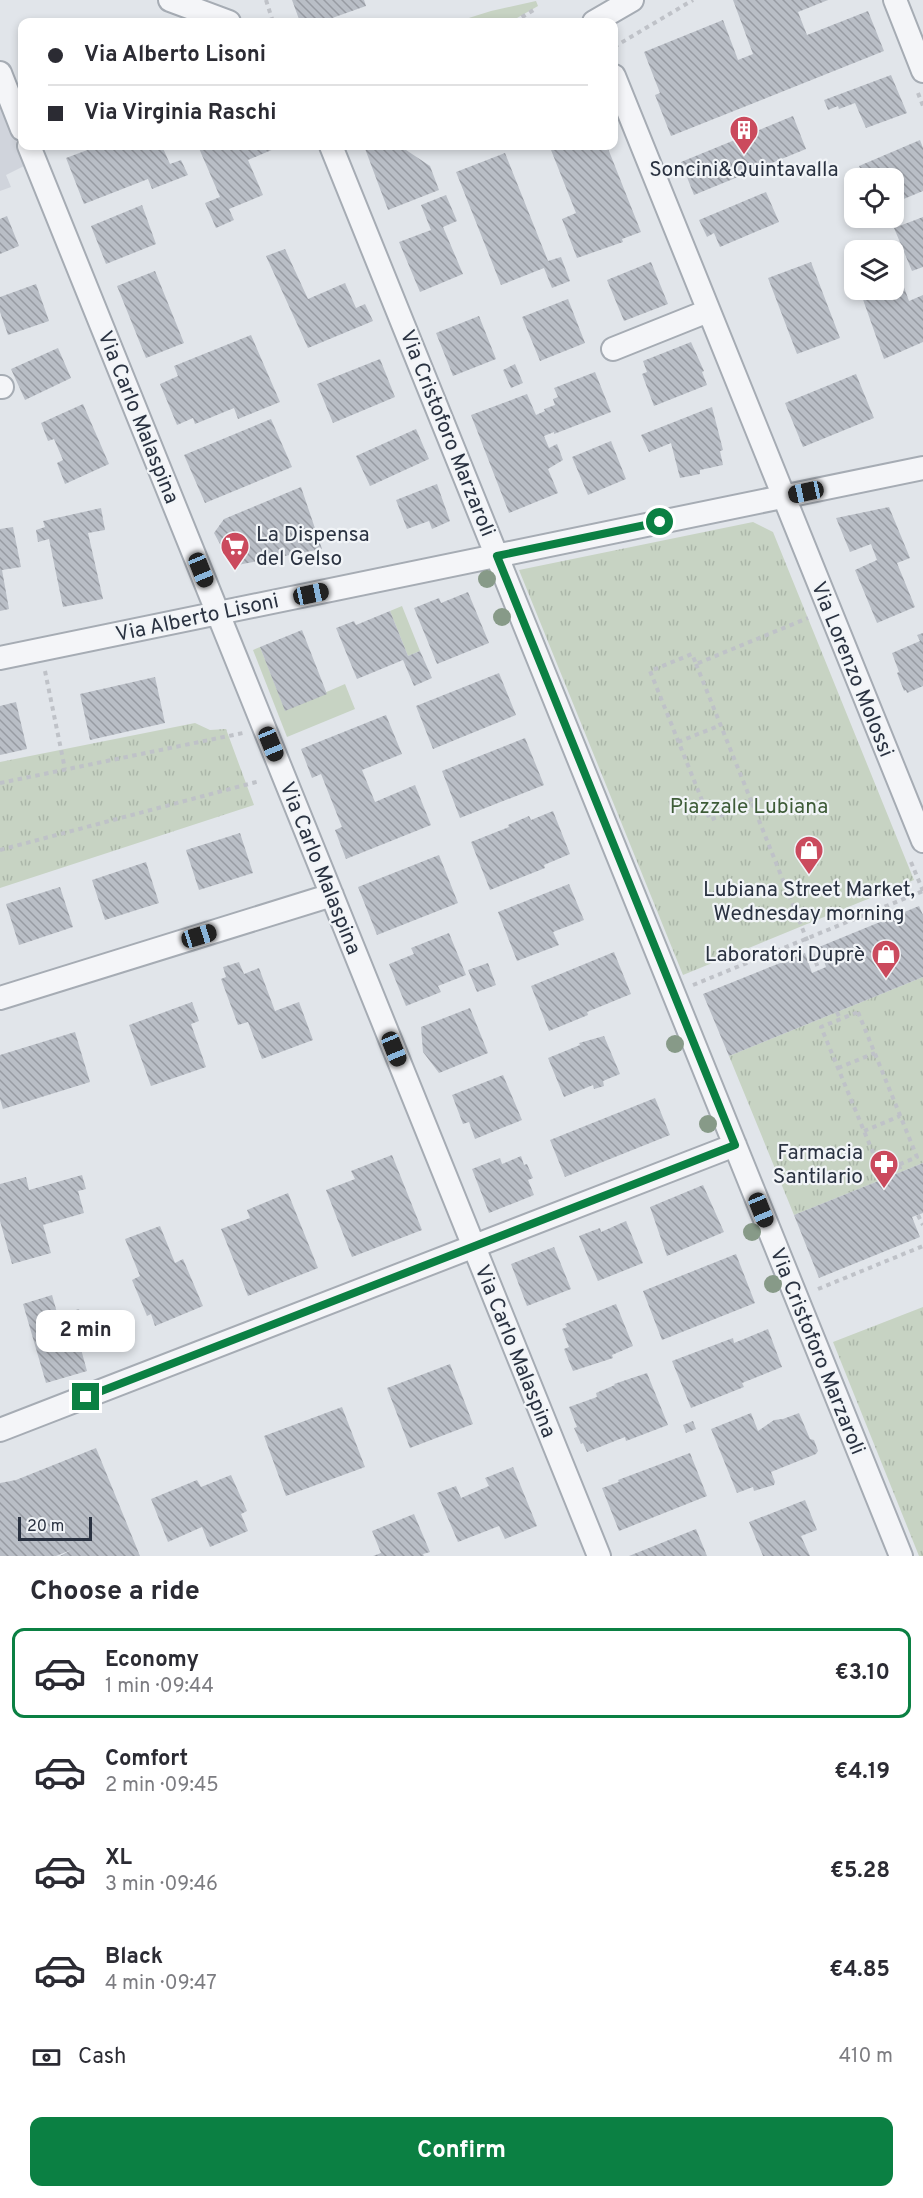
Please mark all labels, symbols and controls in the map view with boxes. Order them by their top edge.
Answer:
text: Via Alberto Lisoni [84,42,266,69]
text: Via Virginia Raschi [84,100,277,127]
building icon: Soncini&Quintavalla [728,114,760,156]
place label: Soncini&Quintavalla [649,157,839,184]
map controls [844,168,904,300]
button: locate [844,168,904,228]
button: layers [844,240,904,300]
street label: Via Cristoforo Marzaroli [393,326,501,541]
street label: Via Carlo Malaspina [91,327,185,508]
car [787,479,825,505]
route start [646,508,673,535]
place label: La Dispensa del Gelso [256,522,369,573]
supermarket icon: La Dispensa del Gelso [219,530,251,572]
car [186,550,216,590]
street label: Via Lorenzo Molossi [804,578,899,761]
car [292,581,330,607]
street label: Via Alberto Lisoni [113,588,281,649]
car [256,724,286,764]
street label: Via Carlo Malaspina [273,778,367,959]
park label: Piazzale Lubiana [670,794,828,821]
shop icon: Lubiana Street Market, Wednesday morning [793,834,825,876]
place label: Lubiana Street Market, Wednesday morning [703,877,915,928]
car [179,922,219,950]
shop icon: Laboratori Duprè [870,938,902,980]
place label: Laboratori Duprè [705,942,865,969]
car [379,1029,409,1069]
place label: Farmacia Santilario [773,1140,863,1191]
pharmacy icon: Farmacia Santilario [868,1148,900,1190]
car [746,1190,776,1230]
street label: Via Cristoforo Marzaroli [763,1244,871,1459]
street label: Via Carlo Malaspina [468,1261,562,1442]
callout: 2 min [36,1310,136,1352]
text: 2 min [59,1318,112,1344]
route end [72,1383,99,1410]
scale bar [18,1514,92,1542]
text: 20 m [27,1517,64,1537]
text: Choose a ride [30,1575,200,1609]
icon: car [33,1646,87,1700]
text: Economy [105,1647,199,1674]
text: €3.10 [835,1660,890,1687]
text: 1 min · 09:44 [105,1674,214,1700]
icon: car [33,1745,87,1799]
text: Comfort [105,1746,188,1773]
text: €4.19 [834,1759,890,1786]
text: 2 min · 09:45 [105,1773,219,1799]
icon: car [33,1844,87,1898]
text: XL [105,1845,132,1872]
text: €5.28 [830,1858,890,1885]
text: 3 min · 09:46 [105,1872,218,1898]
icon: car [33,1943,87,1997]
text: Black [105,1944,163,1971]
text: €4.85 [829,1957,890,1984]
text: 4 min · 09:47 [105,1971,217,1997]
icon: cash [30,2041,63,2074]
text: Cash [78,2044,127,2071]
text: 410 m [839,2044,893,2070]
button: Confirm [30,2117,893,2186]

